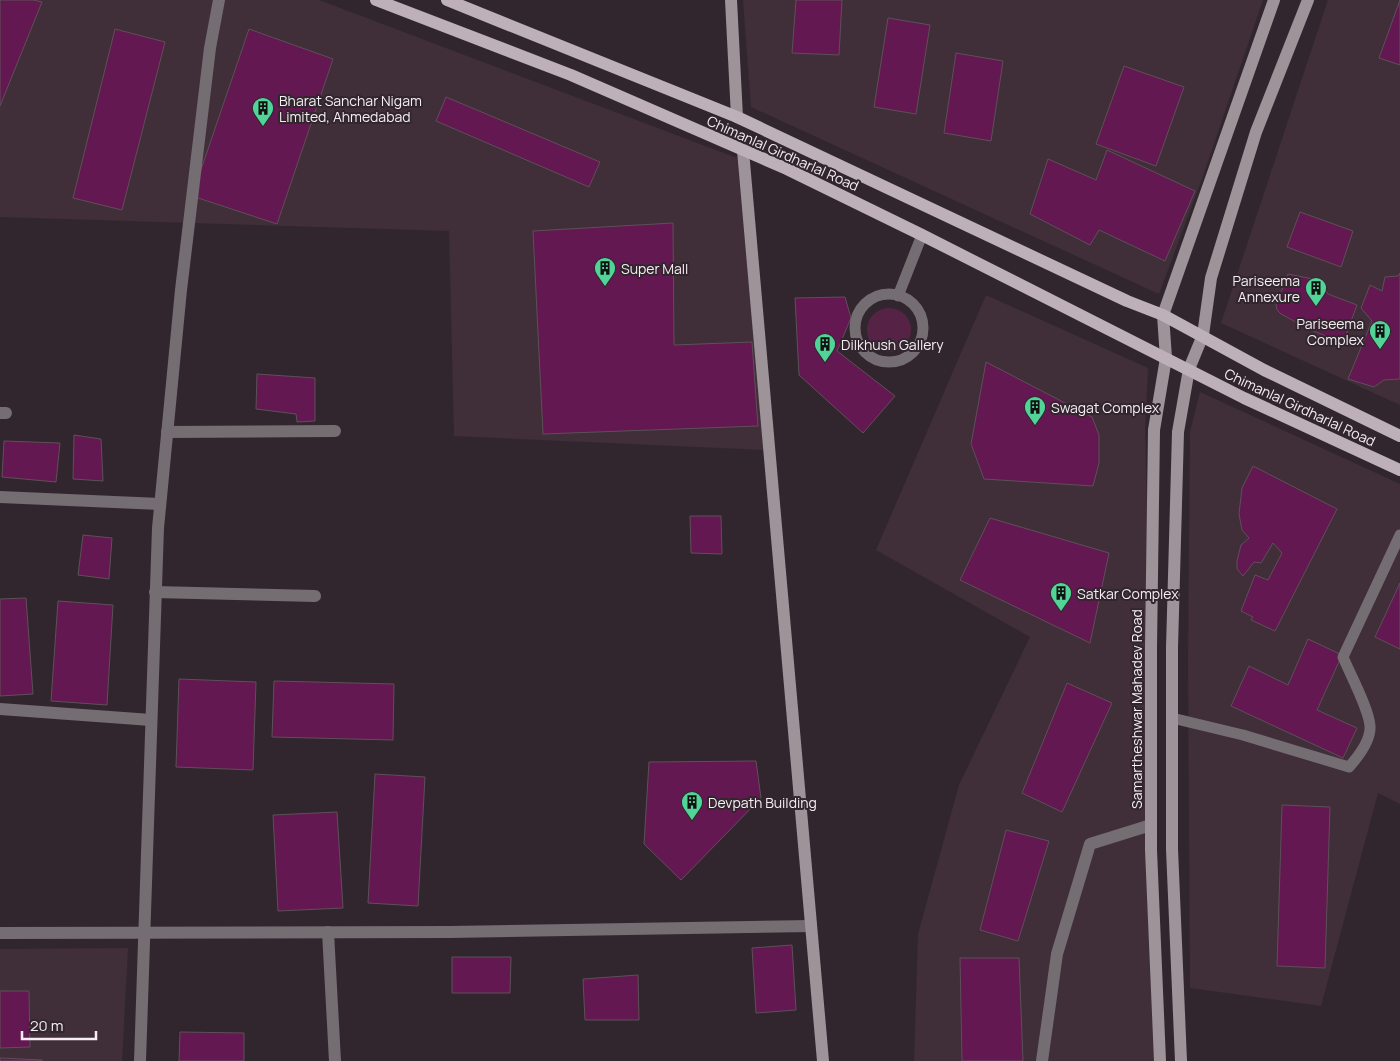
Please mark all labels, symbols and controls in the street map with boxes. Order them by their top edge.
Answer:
place label: Bharat Sanchar Nigam Limited, Ahmedabad [279,91,422,126]
building icon: Bharat Sanchar Nigam Limited, Ahmedabad [251,96,275,127]
street label: Chimanlal Girdharlal Road [704,111,862,195]
building icon: Super Mall [593,256,617,287]
place label: Super Mall [621,259,688,278]
place label: Pariseema Annexure [1233,271,1300,306]
building icon: Pariseema Annexure [1304,276,1328,307]
place label: Pariseema Complex [1297,314,1365,349]
building icon: Pariseema Complex [1368,319,1392,350]
building icon: Dilkhush Gallery [813,332,837,363]
place label: Dilkhush Gallery [841,335,944,354]
street label: Chimanlal Girdharlal Road [1221,364,1379,450]
building icon: Swagat Complex [1023,395,1047,426]
place label: Swagat Complex [1051,398,1160,417]
building icon: Satkar Complex [1049,581,1073,612]
place label: Satkar Complex [1077,584,1179,603]
street label: Samartheshwar Mahadev Road [1127,609,1146,809]
building icon: Devpath Building [680,790,704,821]
place label: Devpath Building [708,793,817,812]
scale bar [22,1008,96,1040]
text: 20 m [30,1015,63,1036]

